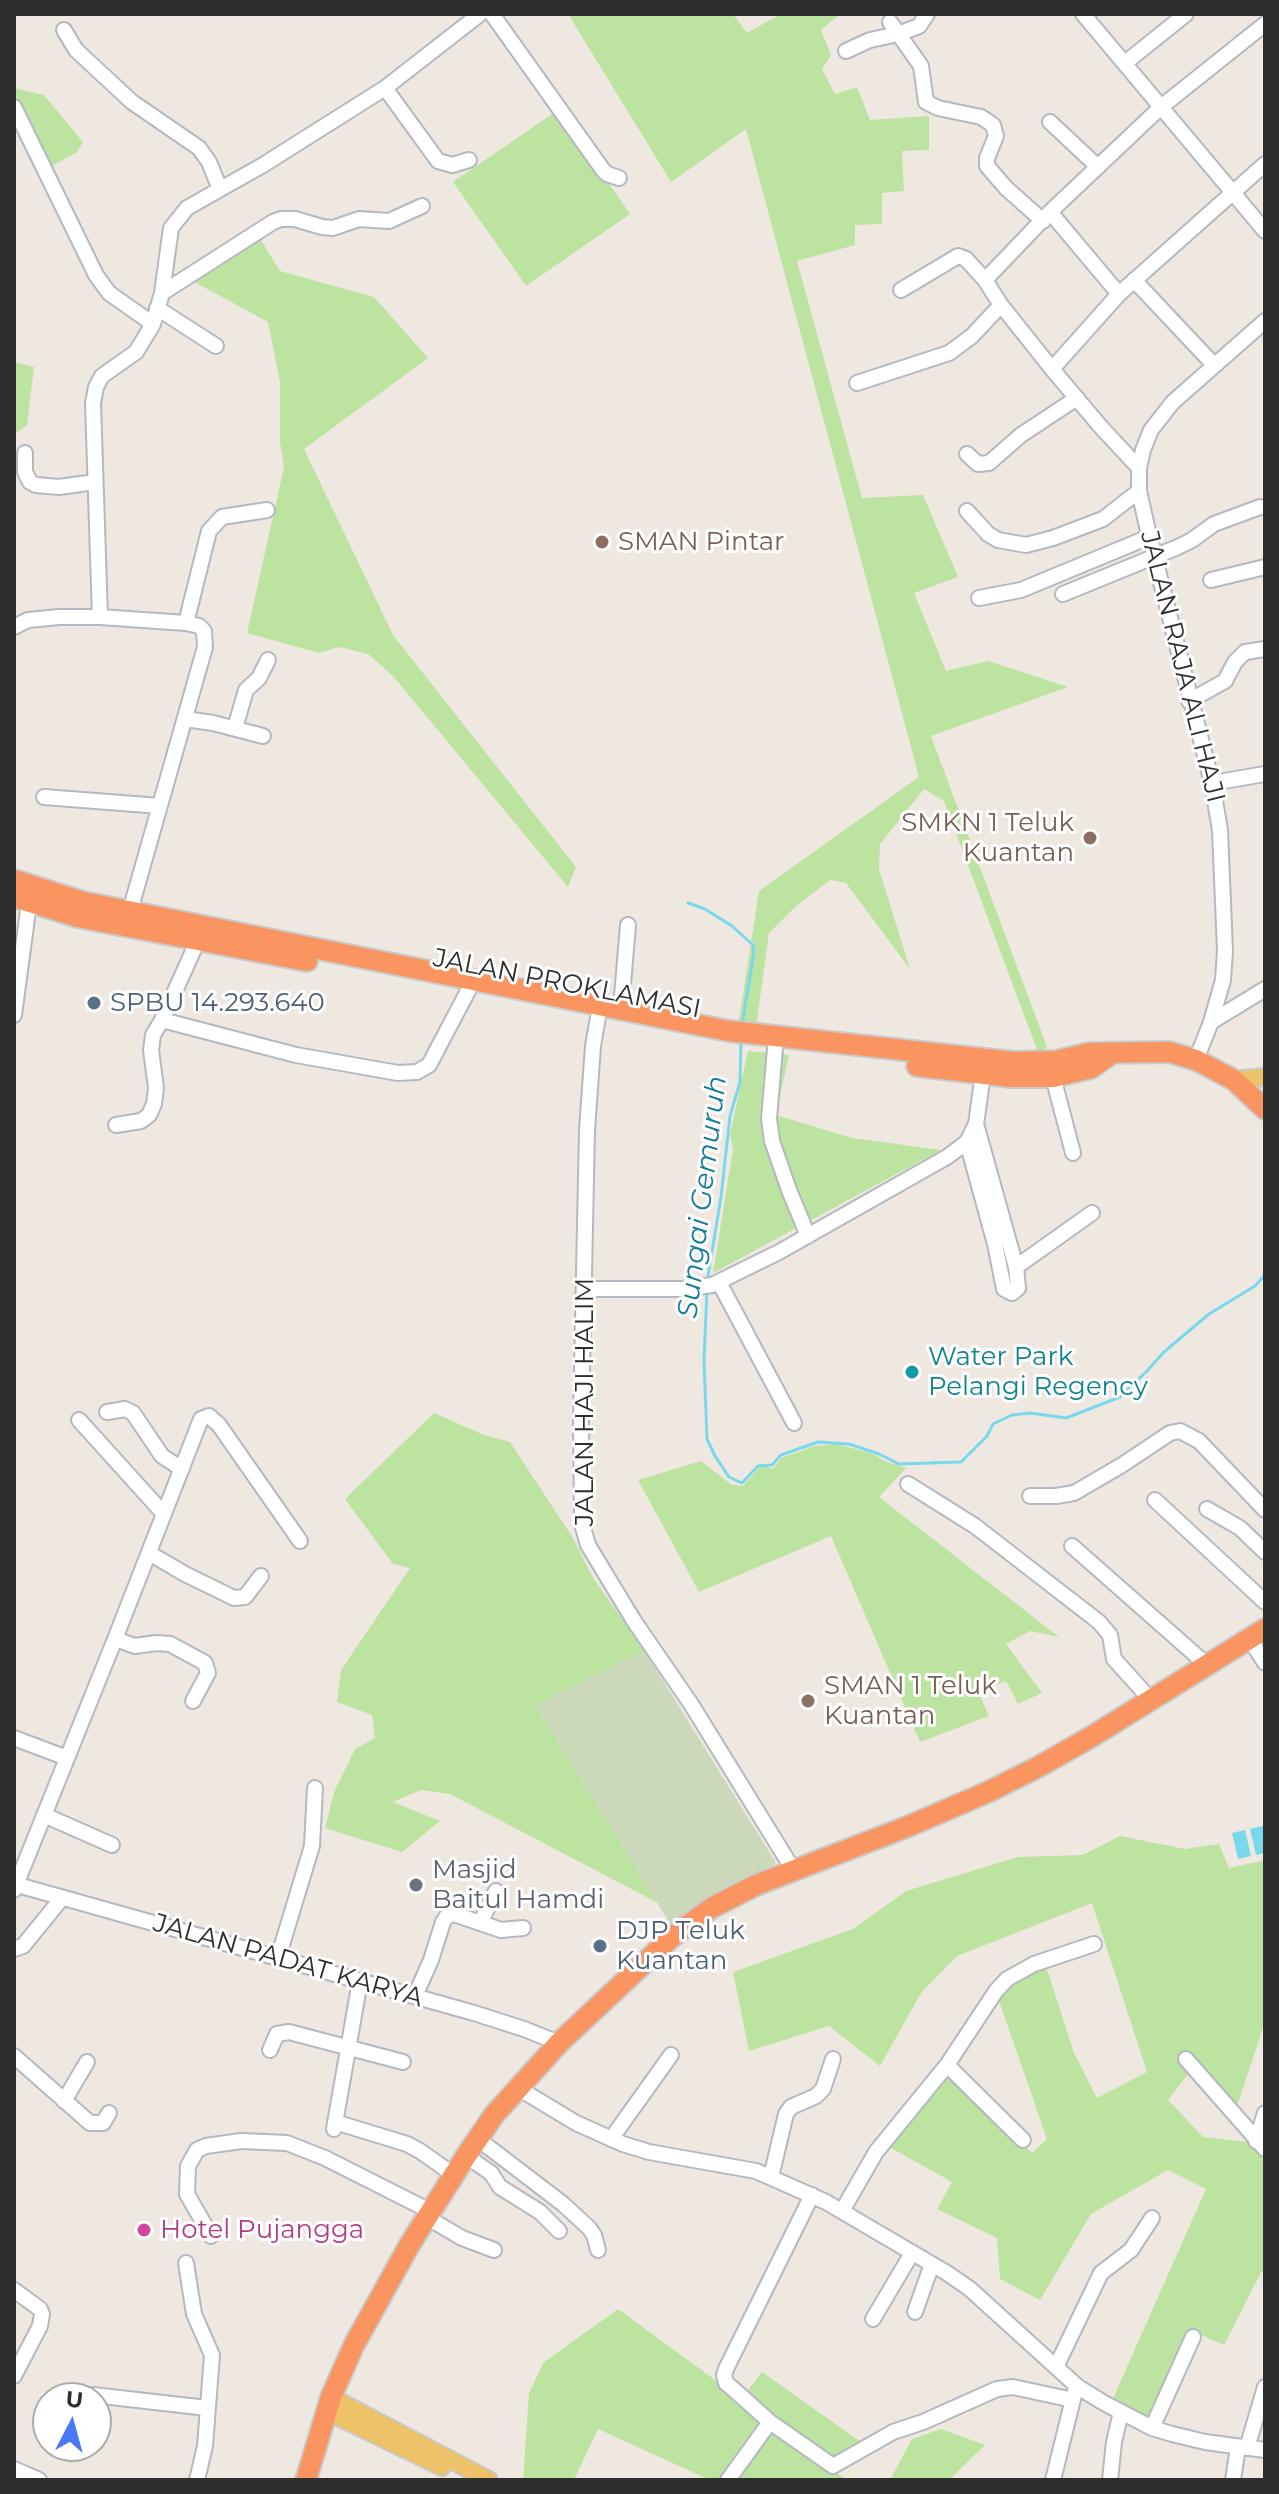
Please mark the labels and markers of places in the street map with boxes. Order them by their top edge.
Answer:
place label: SMAN Pintar [618,526,784,558]
marker: SMAN Pintar [593,533,611,551]
place label: SMKN 1 Teluk Kuantan [901,807,1074,868]
marker: SMKN 1 Teluk Kuantan [1081,829,1099,847]
place label: SPBU 14.293.640 [110,987,325,1019]
marker: SPBU 14.293.640 [85,994,103,1012]
place label: Water Park Pelangi Regency [928,1341,1148,1402]
marker: Water Park Pelangi Regency [903,1363,921,1381]
place label: SMAN 1 Teluk Kuantan [824,1670,997,1732]
marker: SMAN 1 Teluk Kuantan [799,1692,817,1710]
place label: Masjid Baitul Hamdi [432,1854,604,1916]
marker: Masjid Baitul Hamdi [407,1876,425,1894]
place label: DJP Teluk Kuantan [616,1915,745,1976]
marker: DJP Teluk Kuantan [591,1937,609,1955]
place label: Hotel Pujangga [160,2214,364,2246]
marker: Hotel Pujangga [135,2221,153,2239]

